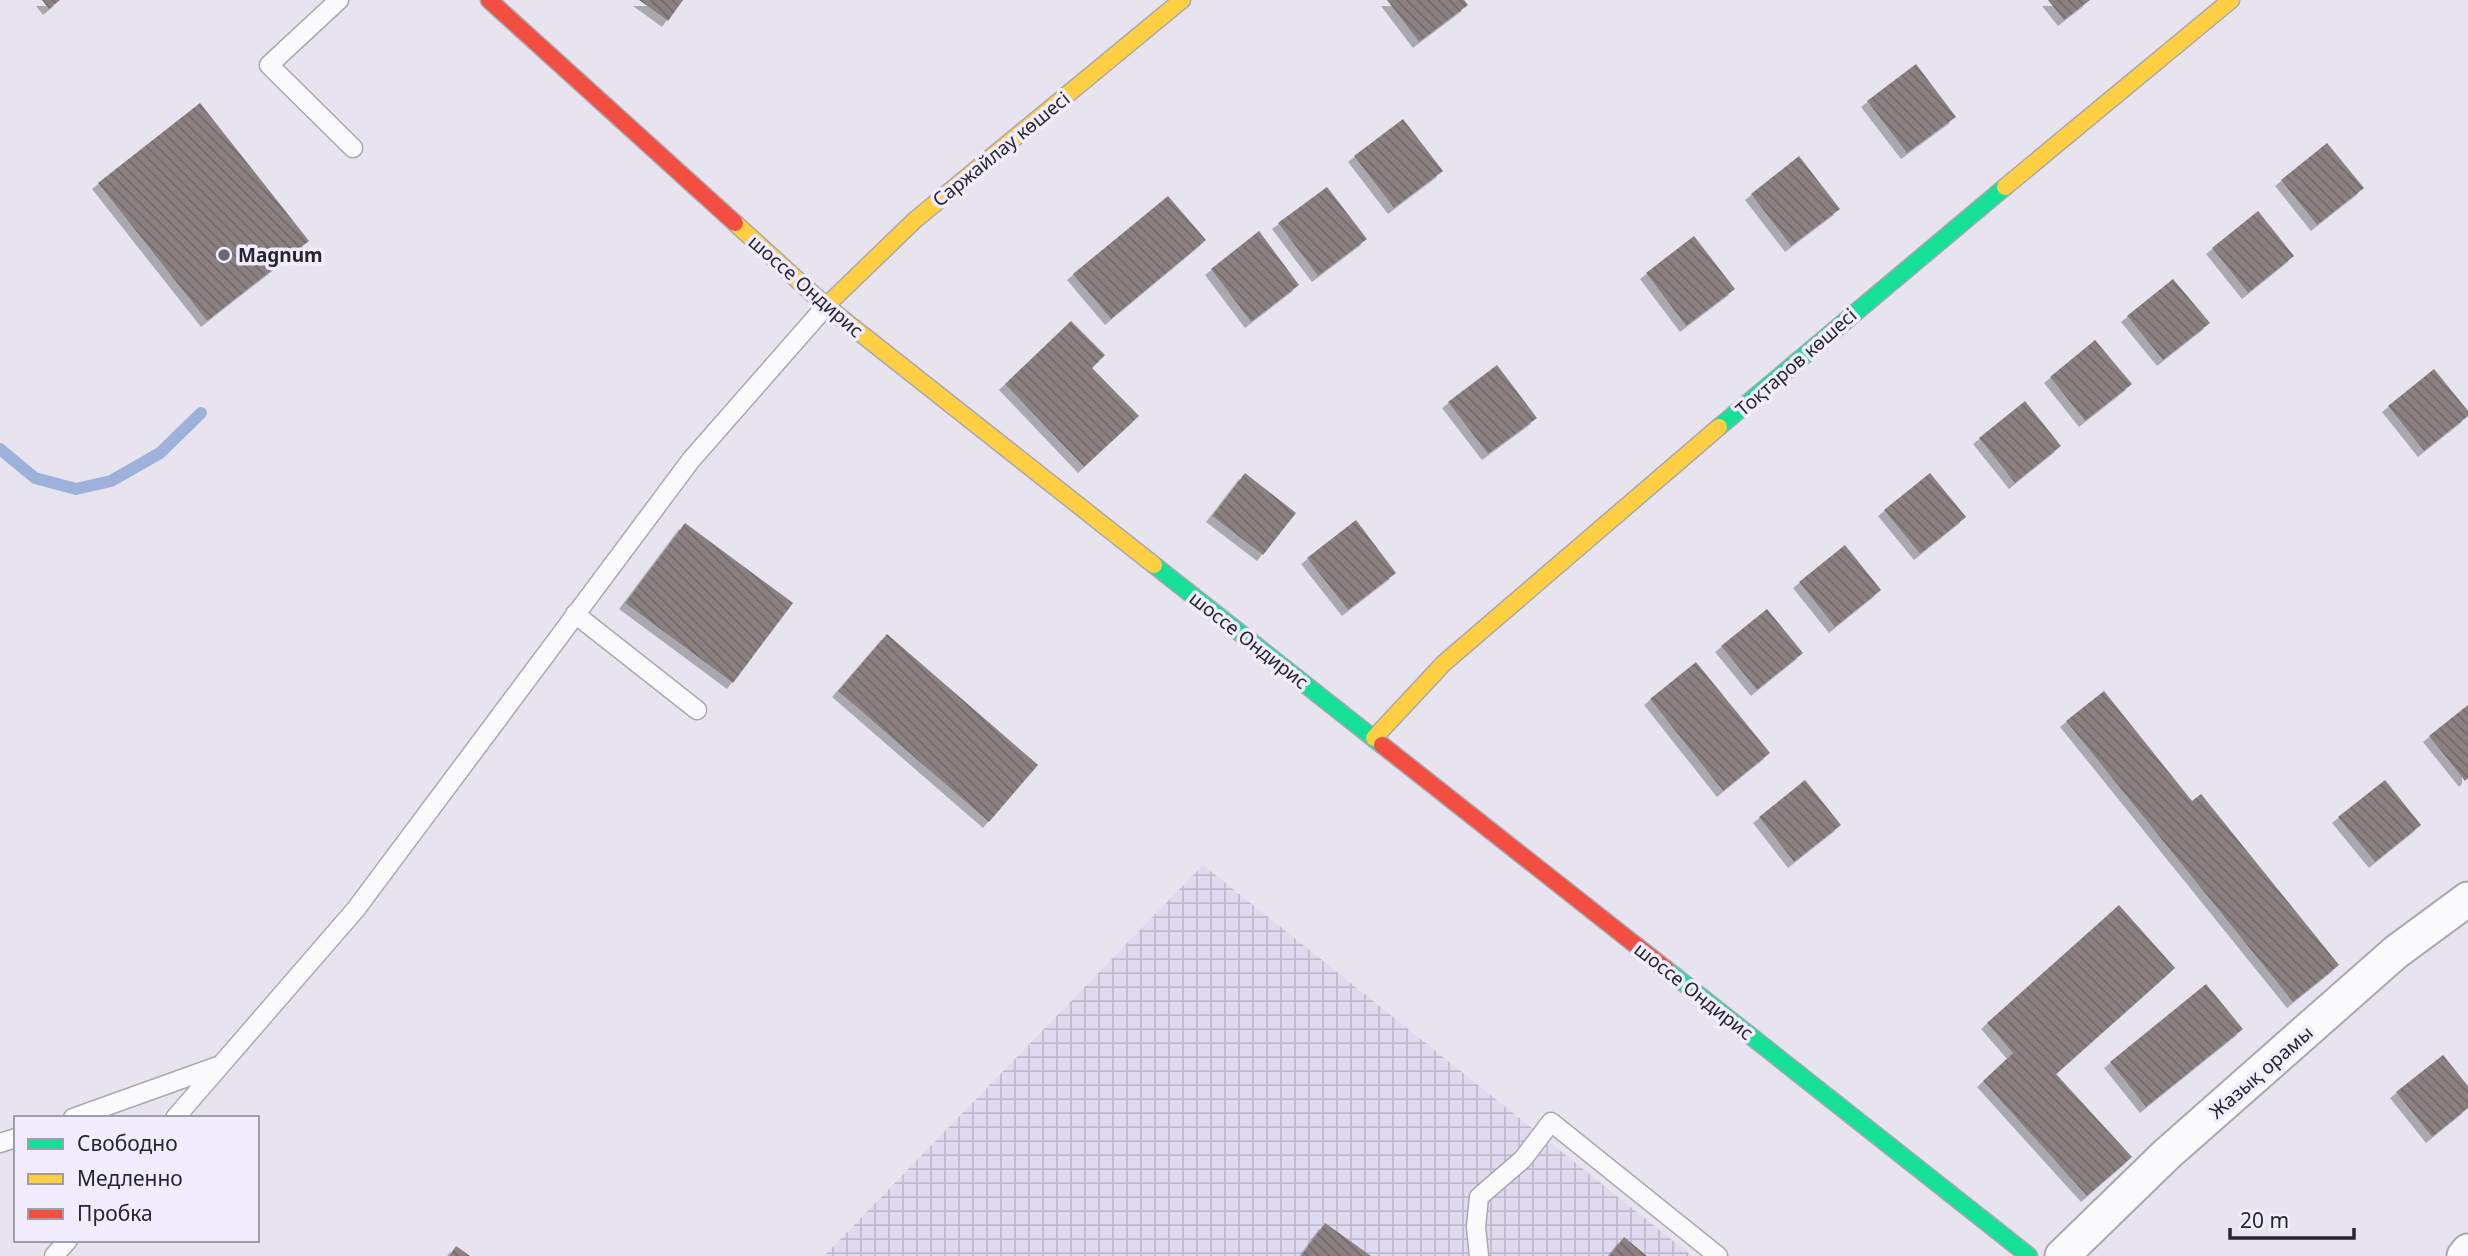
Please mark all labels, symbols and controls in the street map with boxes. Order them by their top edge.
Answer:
street label: Саржайлау көшесі [927,86,1075,212]
street label: шоссе Ондирис [743,229,869,343]
place label: Magnum [238,242,323,268]
marker: Magnum [216,247,232,263]
street label: Тоқтаров көшесі [1730,302,1862,422]
street label: шоссе Ондирис [1184,585,1314,695]
street label: шоссе Ондирис [1629,936,1759,1046]
street label: Жазық орамы [2204,1020,2318,1124]
legend [14,1116,259,1242]
text: Свободно [77,1129,178,1157]
text: Медленно [77,1164,183,1192]
scale bar [2230,1196,2354,1240]
text: Пробка [77,1199,153,1227]
text: 20 m [2240,1206,2289,1234]

